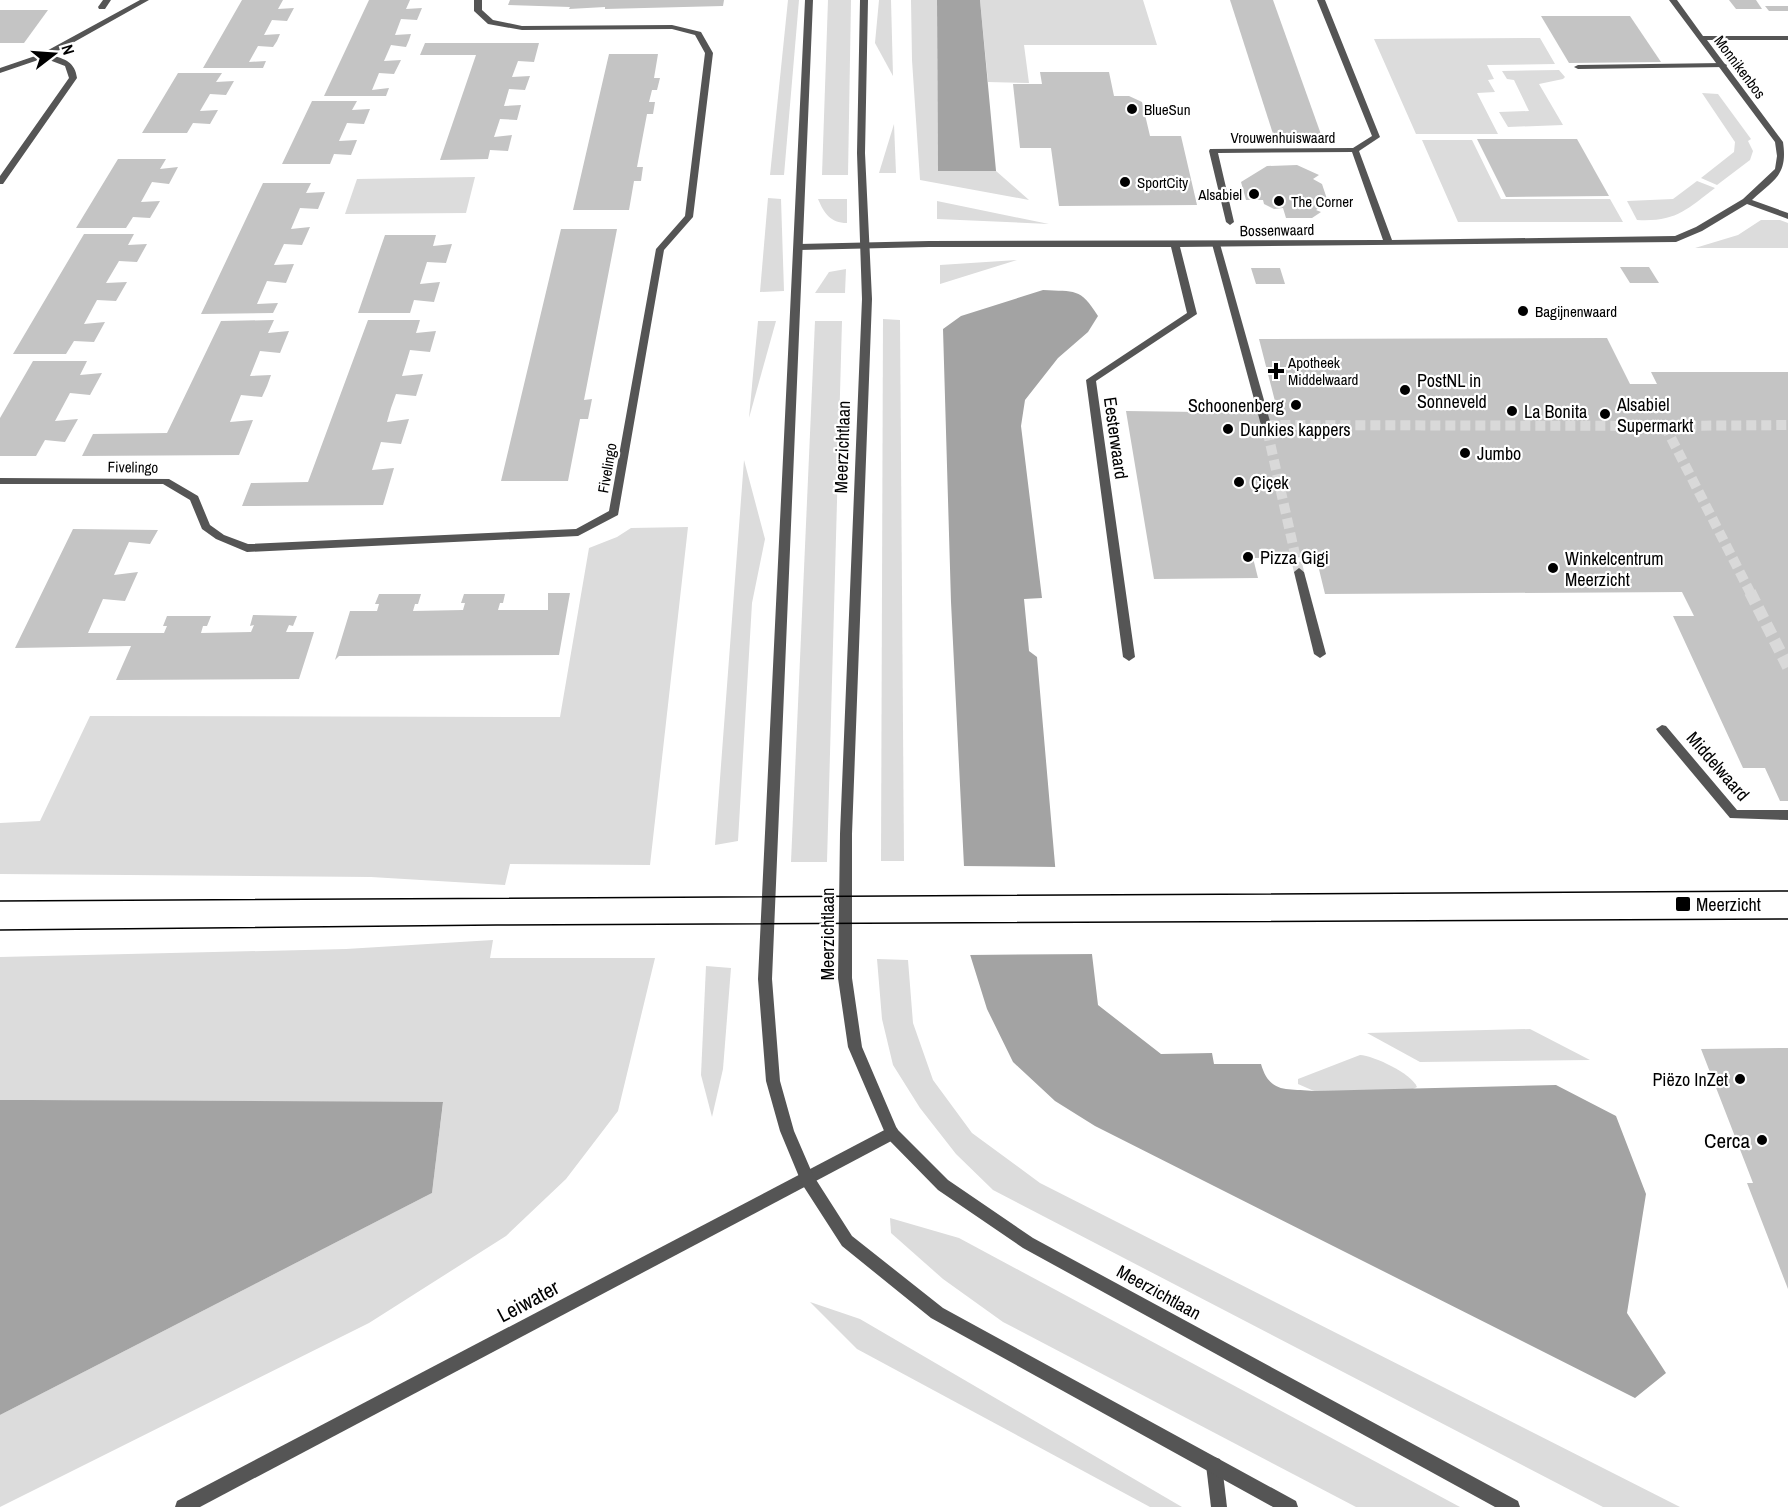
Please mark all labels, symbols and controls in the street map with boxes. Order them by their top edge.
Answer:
north arrow [24,24,84,84]
street label: Monnikenbos [1709,31,1771,103]
text: N [56,42,80,57]
place label: BlueSun [1144,99,1191,120]
marker: BlueSun [1125,102,1139,116]
street label: Vrouwenhuiswaard [1231,127,1335,148]
place label: SportCity [1137,172,1189,193]
marker: SportCity [1118,175,1132,189]
place label: Alsabiel [1197,184,1242,205]
marker: Alsabiel [1247,187,1261,201]
place label: The Corner [1291,191,1353,212]
marker: The Corner [1272,194,1286,208]
street label: Bossenwaard [1240,219,1314,241]
place label: Bagijnenwaard [1535,301,1617,322]
marker: Bagijnenwaard [1516,304,1530,318]
place label: Apotheek Middelwaard [1287,352,1358,390]
marker: Apotheek Middelwaard [1269,364,1283,378]
place label: PostNL in Sonneveld [1417,368,1487,414]
marker: PostNL in Sonneveld [1398,383,1412,397]
place label: Alsabiel Supermarkt [1616,392,1693,438]
place label: Schoonenberg [1188,393,1285,418]
street label: Eesterwaard [1098,395,1134,481]
marker: Schoonenberg [1289,398,1303,412]
place label: La Bonita [1524,399,1587,424]
street label: Meerzichtlaan [828,400,856,494]
marker: La Bonita [1505,404,1519,418]
marker: Alsabiel Supermarkt [1598,407,1612,421]
place label: Dunkies kappers [1240,417,1351,442]
marker: Dunkies kappers [1221,422,1235,436]
street label: Fivelingo [592,441,622,495]
place label: Jumbo [1477,441,1521,466]
marker: Jumbo [1458,446,1472,460]
street label: Fivelingo [108,456,159,478]
place label: Çiçek [1251,470,1289,495]
marker: Çiçek [1232,475,1246,489]
place label: Pizza Gigi [1260,545,1329,570]
place label: Winkelcentrum Meerzicht [1565,546,1663,592]
marker: Pizza Gigi [1241,550,1255,564]
marker: Winkelcentrum Meerzicht [1546,561,1560,575]
street label: Middelwaard [1681,726,1755,806]
street label: Meerzichtlaan [815,888,840,980]
place label: Meerzicht [1696,892,1761,917]
marker: Meerzicht [1674,895,1692,913]
place label: Piëzo InZet [1653,1067,1728,1092]
marker: Piëzo InZet [1733,1072,1747,1086]
place label: Cerca [1704,1126,1750,1155]
marker: Cerca [1755,1133,1769,1147]
street label: Meerzichtlaan [1112,1259,1206,1325]
street label: Leiwater [492,1273,564,1329]

